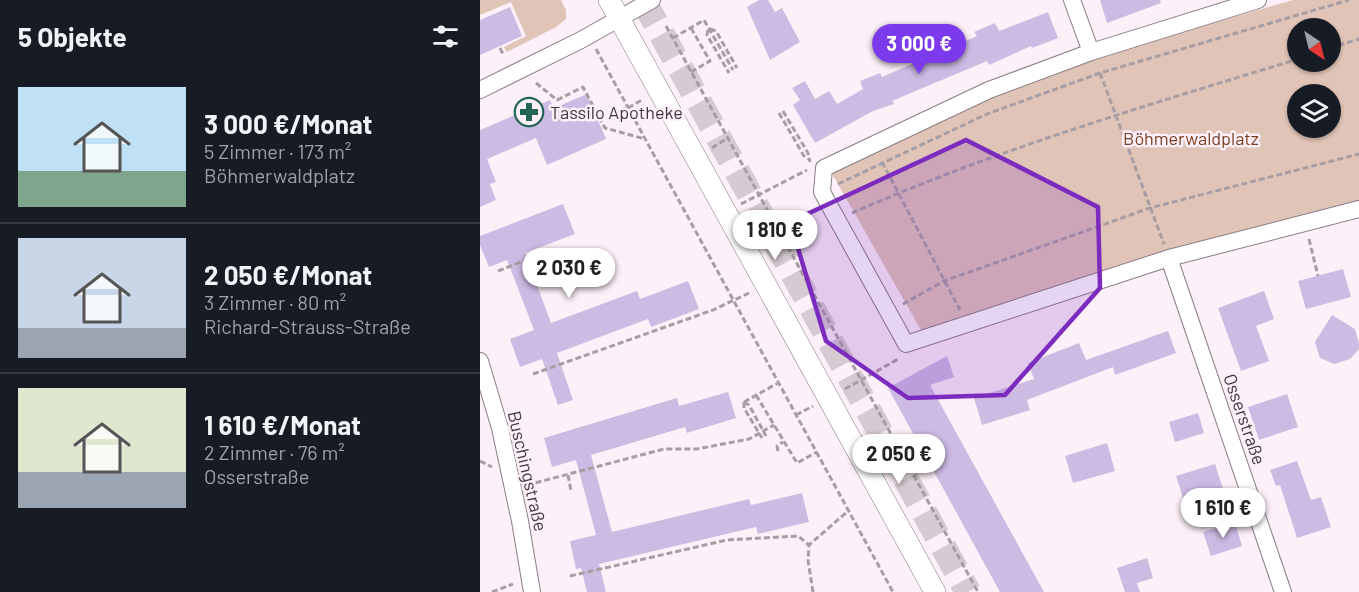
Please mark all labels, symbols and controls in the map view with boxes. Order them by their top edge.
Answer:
north arrow [1287,18,1341,72]
map controls [1287,18,1341,138]
icon: filters [429,20,462,53]
text: 5 Objekte [18,21,127,52]
pin: 3 000 € [864,24,974,75]
text: 3 000 € [886,31,952,55]
button: layers [1287,84,1341,138]
pharmacy icon: Tassilo Apotheke [513,96,545,128]
place label: Tassilo Apotheke [550,101,683,123]
text: 3 000 €/Monat [204,108,372,139]
icon: home [66,111,138,183]
park label: Böhmerwaldplatz [1123,127,1259,149]
text: 5 Zimmer · 173 m² [204,139,351,163]
text: Böhmerwaldplatz [204,163,355,187]
pin: 1 810 € [720,210,830,261]
text: 1 810 € [747,217,803,241]
pin: 2 030 € [514,248,624,299]
text: 2 030 € [536,255,602,279]
text: 2 050 €/Monat [204,259,372,290]
icon: home [66,262,138,334]
text: 3 Zimmer · 80 m² [204,290,346,314]
text: Richard-Strauss-Straße [204,314,411,338]
street label: Osserstraße [1219,371,1271,467]
text: 1 610 €/Monat [204,409,361,440]
street label: Buschingstraße [503,409,553,533]
icon: home [66,412,138,484]
pin: 2 050 € [844,434,954,485]
text: 2 Zimmer · 76 m² [204,440,345,464]
text: 2 050 € [866,441,932,465]
text: Osserstraße [204,464,309,488]
pin: 1 610 € [1168,488,1278,539]
text: 1 610 € [1195,495,1251,519]

